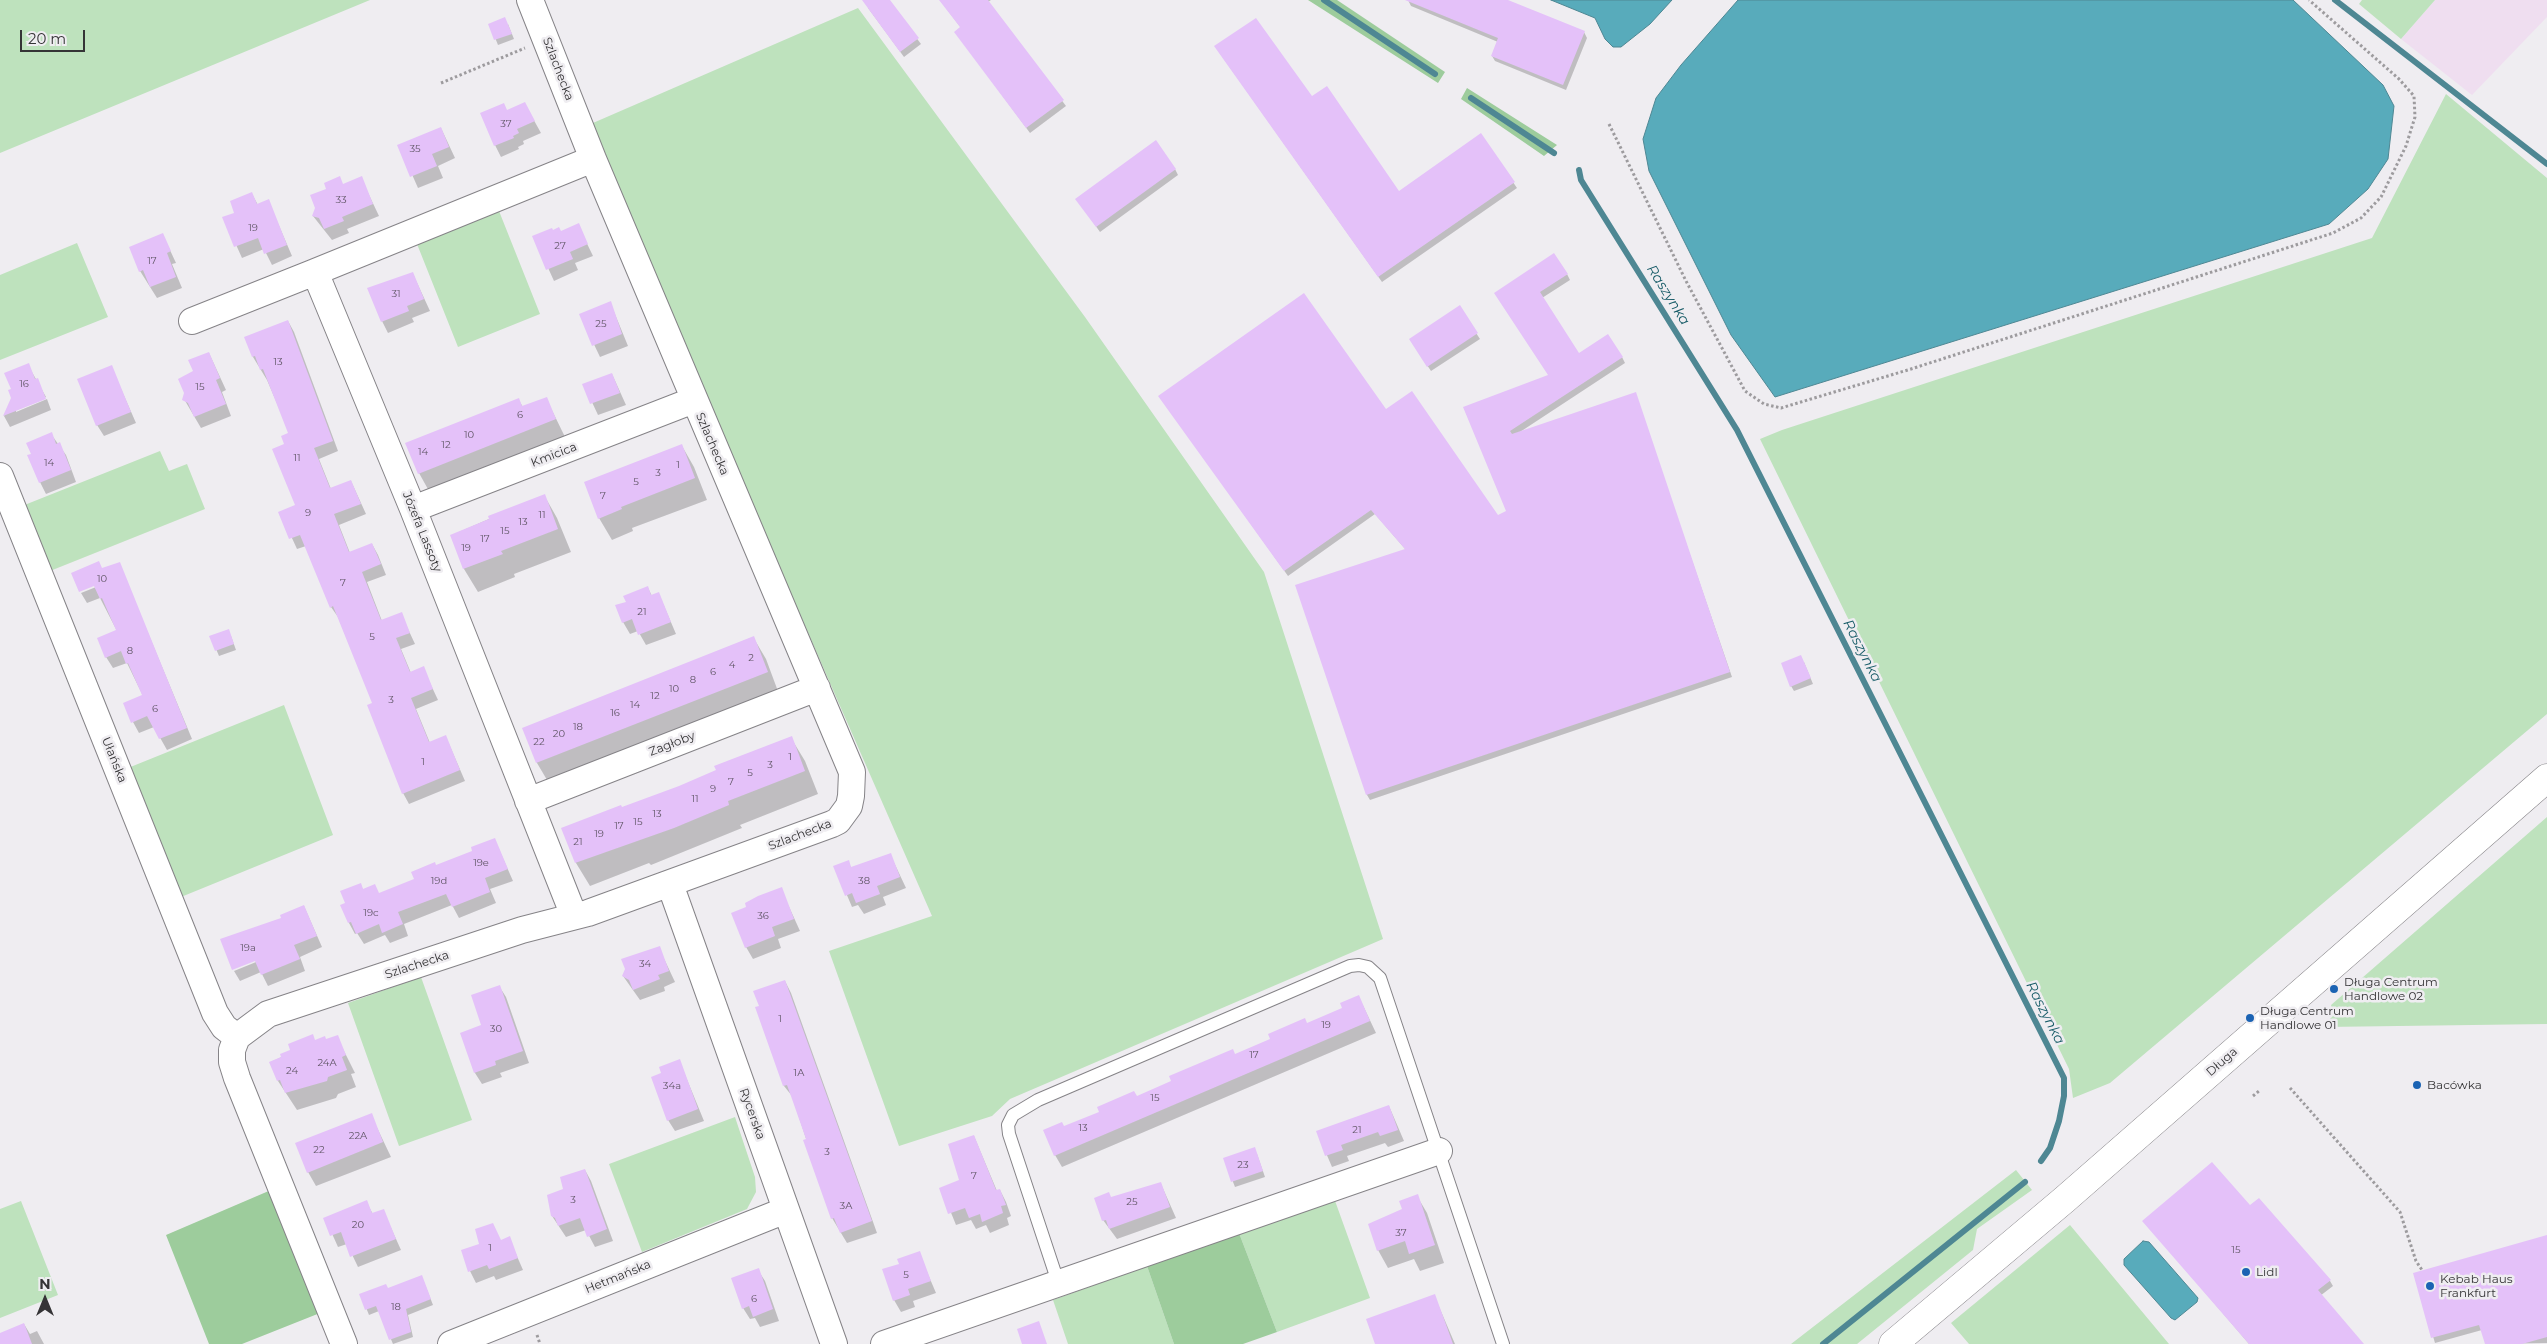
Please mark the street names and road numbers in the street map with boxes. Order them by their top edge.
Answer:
street label: Szlachecka [539,35,577,103]
street label: Szlachecka [692,411,732,477]
street label: Kmicica [529,440,579,470]
street label: Józefa Lassoty [399,490,445,574]
street label: Zagłoby [647,729,697,759]
street label: Ułańska [98,735,130,785]
street label: Szlachecka [766,816,834,854]
street label: Szlachecka [383,948,451,982]
street label: Długa [2203,1045,2241,1079]
street label: Rycerska [736,1086,768,1142]
street label: Hetmańska [583,1257,653,1297]

